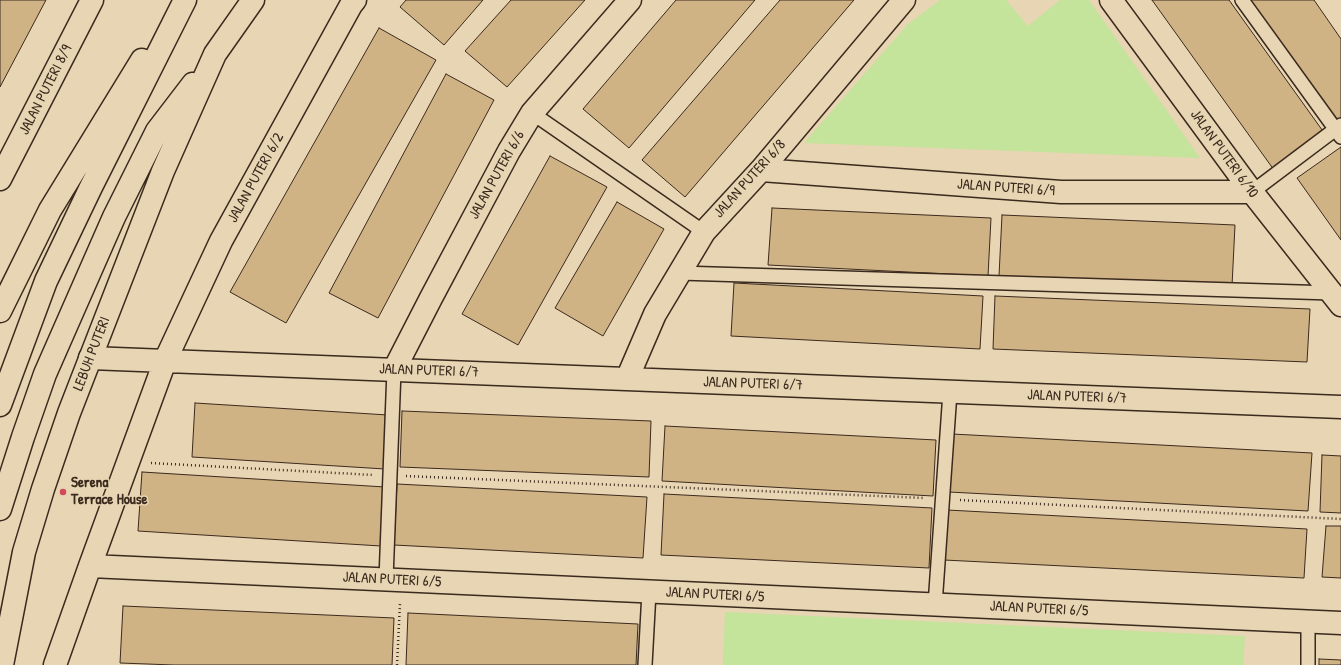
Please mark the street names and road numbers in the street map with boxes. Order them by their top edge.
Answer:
street label: JALAN PUTERI 8/9 [16,42,76,138]
street label: JALAN PUTERI 6/10 [1186,106,1262,202]
street label: JALAN PUTERI 6/6 [465,128,529,222]
street label: JALAN PUTERI 6/2 [224,130,288,226]
street label: JALAN PUTERI 6/8 [710,136,790,222]
street label: JALAN PUTERI 6/9 [957,176,1055,200]
street label: LEBUH PUTERI [70,314,114,394]
street label: JALAN PUTERI 6/7 [379,360,479,382]
street label: JALAN PUTERI 6/7 [703,373,803,395]
street label: JALAN PUTERI 6/7 [1027,386,1127,408]
street label: JALAN PUTERI 6/5 [342,568,442,592]
street label: JALAN PUTERI 6/5 [665,583,765,607]
street label: JALAN PUTERI 6/5 [989,597,1089,621]

